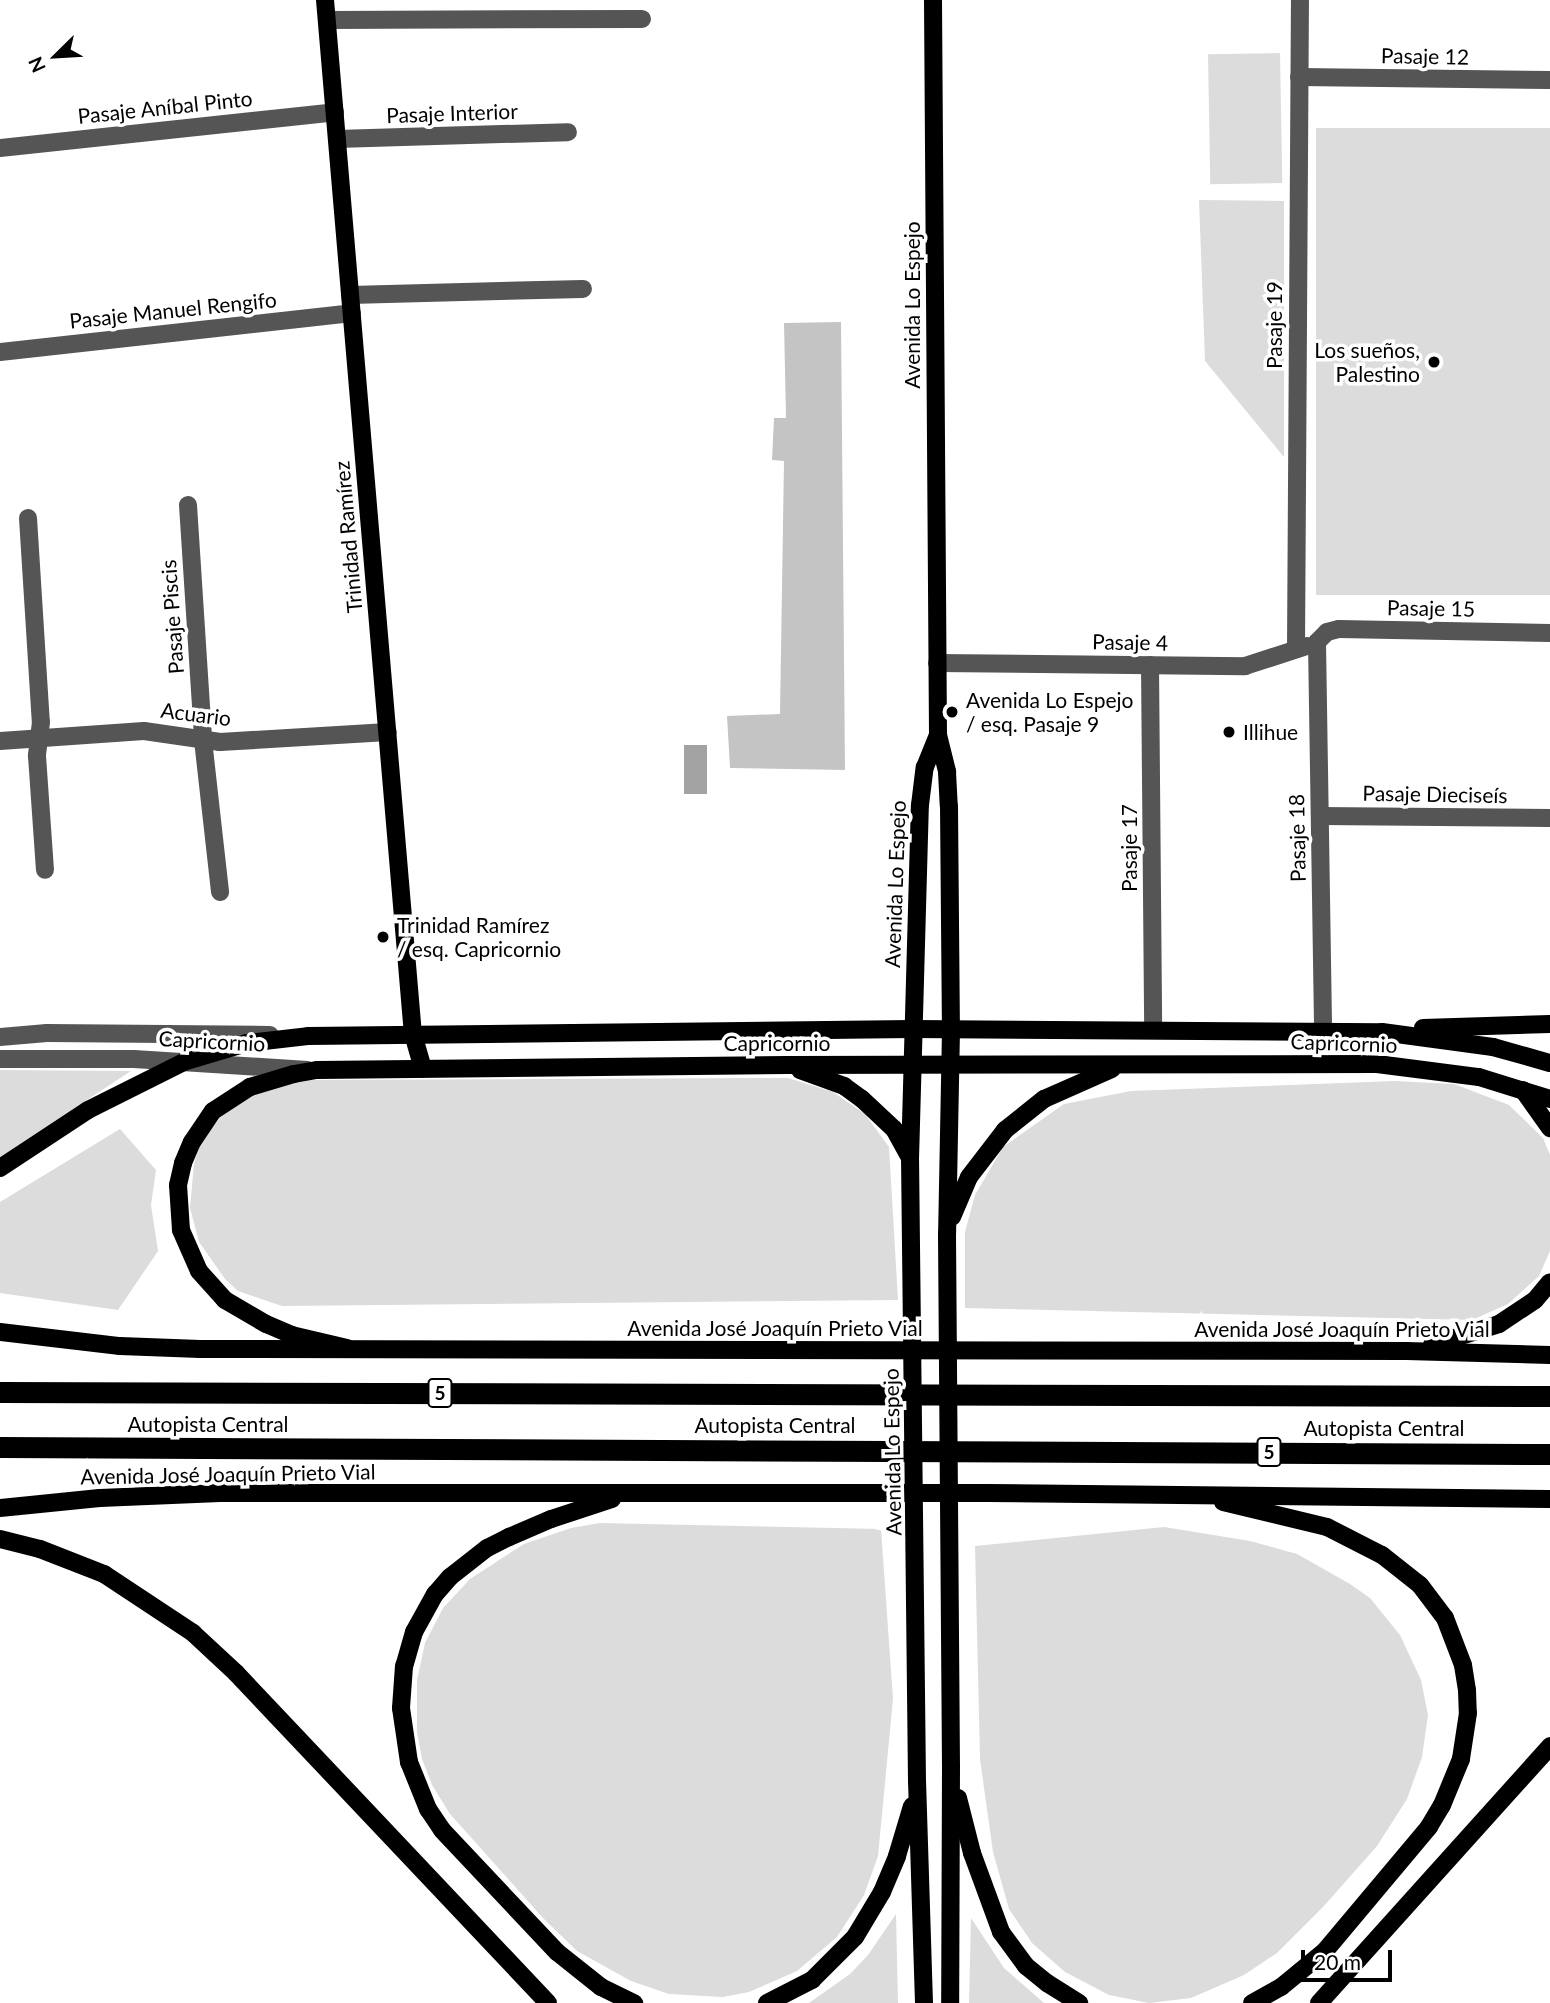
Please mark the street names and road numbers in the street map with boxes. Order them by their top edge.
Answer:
street label: Pasaje 12 [1381,43,1469,69]
street label: Pasaje Aníbal Pinto [76,85,254,129]
street label: Pasaje Interior [386,98,518,128]
street label: Avenida Lo Espejo [899,221,925,389]
street label: Pasaje 19 [1261,281,1287,369]
street label: Pasaje Manuel Rengifo [68,287,278,333]
street label: Trinidad Ramírez [329,460,367,614]
street label: Pasaje Piscis [155,559,189,675]
street label: Pasaje 15 [1387,595,1475,621]
street label: Pasaje 4 [1092,629,1168,655]
street label: Acuario [159,697,233,731]
street label: Pasaje Dieciseís [1362,780,1508,808]
street label: Pasaje 18 [1284,794,1310,882]
street label: Avenida Lo Espejo [879,800,911,968]
street label: Pasaje 17 [1116,804,1142,892]
street label: Capricornio [158,1026,266,1056]
street label: Capricornio [1290,1029,1398,1057]
street label: Capricornio [724,1030,830,1056]
street label: Avenida José Joaquín Prieto Vial [626,1315,924,1341]
street label: Avenida José Joaquín Prieto Vial [1193,1316,1491,1342]
street label: Avenida Lo Espejo [878,1368,906,1536]
road number: 5 [426,1378,454,1408]
street label: Autopista Central [127,1411,289,1437]
street label: Autopista Central [694,1412,856,1438]
street label: Autopista Central [1303,1415,1465,1441]
road number: 5 [1255,1436,1283,1468]
street label: Avenida José Joaquín Prieto Vial [79,1459,377,1489]

